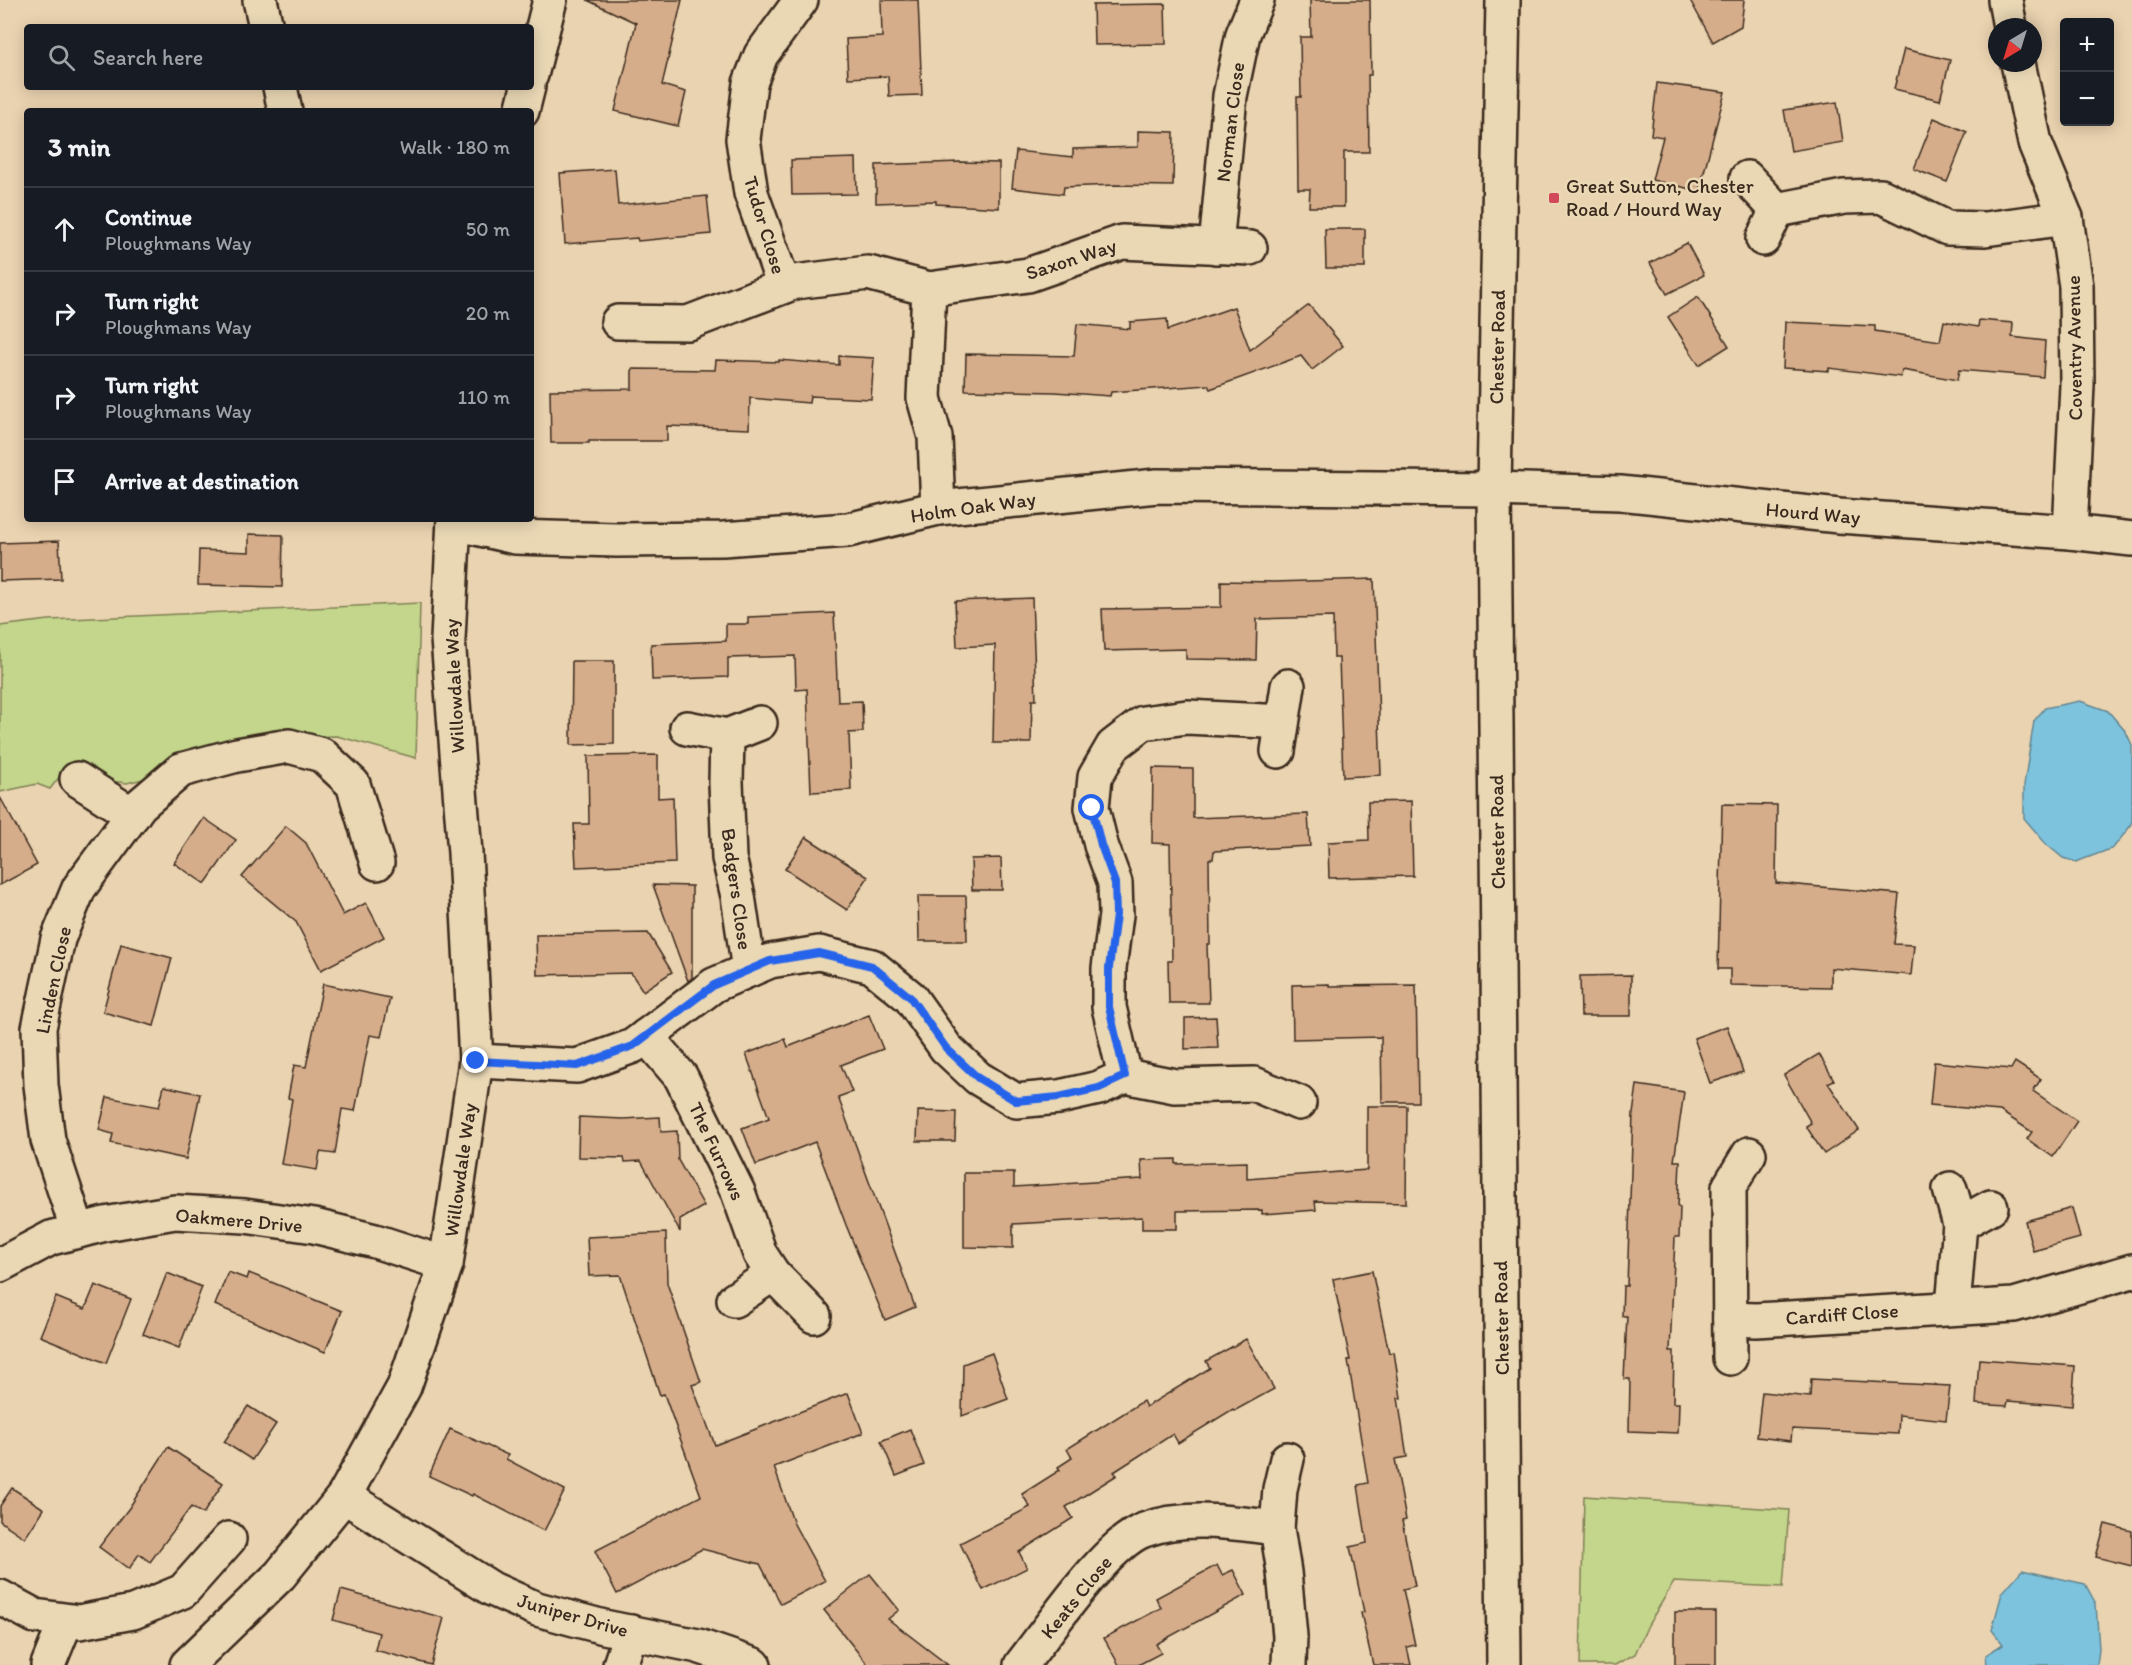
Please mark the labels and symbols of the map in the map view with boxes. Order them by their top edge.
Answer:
north arrow [1988,18,2042,72]
street label: Norman Close [1211,61,1249,183]
street label: Tudor Close [739,173,791,277]
place label: Great Sutton, Chester Road / Hourd Way [1566,174,1754,221]
marker: Great Sutton, Chester Road / Hourd Way [1547,191,1561,205]
street label: Saxon Way [1023,233,1120,285]
street label: Coventry Avenue [2061,275,2087,421]
street label: Chester Road [1484,289,1510,405]
street label: Holm Oak Way [909,486,1038,528]
street label: Hourd Way [1765,497,1862,529]
street label: Willowdale Way [438,618,470,754]
street label: Chester Road [1484,774,1510,890]
route start [1078,794,1104,820]
street label: Badgers Close [717,827,757,951]
street label: Linden Close [30,924,76,1036]
route end [462,1047,488,1073]
street label: The Furrows [684,1098,750,1204]
street label: Willowdale Way [439,1101,481,1238]
street label: Oakmere Drive [174,1202,304,1238]
street label: Chester Road [1488,1260,1514,1376]
street label: Cardiff Close [1785,1298,1899,1330]
street label: Keats Close [1035,1551,1117,1643]
street label: Juniper Drive [515,1588,631,1642]

